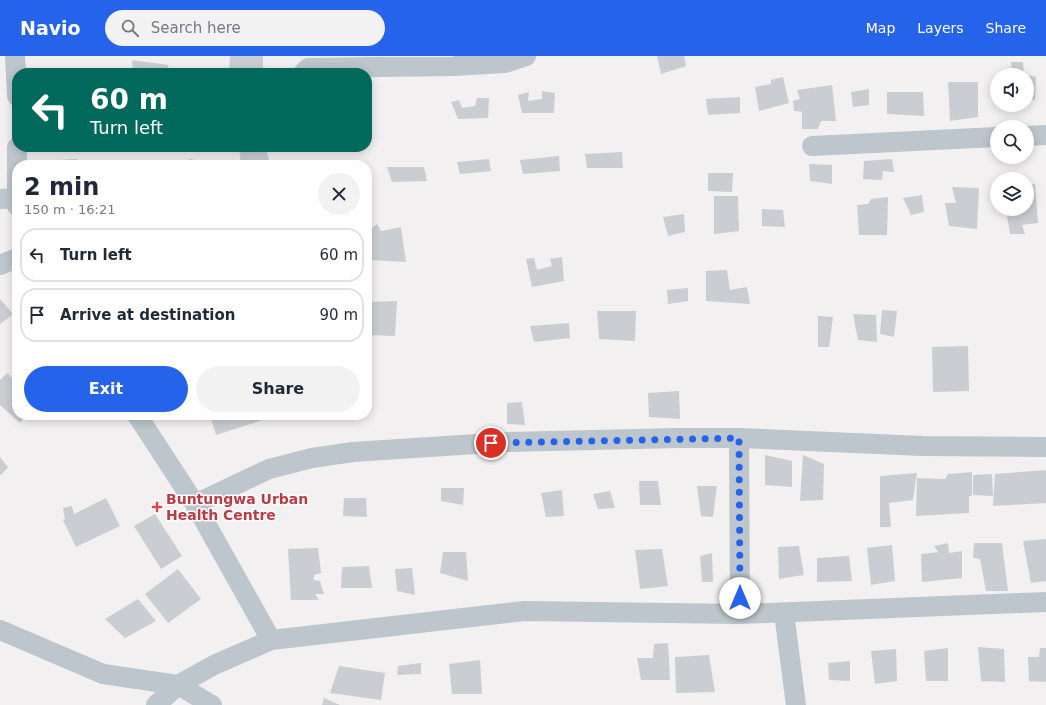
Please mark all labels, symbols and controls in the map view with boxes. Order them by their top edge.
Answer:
search box [105,10,385,46]
text: Navio [20,17,81,39]
icon: search [119,17,141,39]
text: Search here [151,19,241,37]
text: Map [866,20,895,36]
text: Layers [917,20,964,36]
text: Share [986,20,1026,36]
map controls [990,68,1034,216]
button: sound [990,68,1034,112]
text: 60 m [90,83,168,116]
icon: left [24,84,76,136]
text: Turn left [90,117,163,138]
button: search [990,120,1034,164]
button: layers [990,172,1034,216]
text: 2 min [24,173,99,201]
button: close [318,173,360,215]
text: 150 m · 16:21 [24,202,115,217]
icon: left [26,244,48,266]
text: Turn left [60,246,132,264]
text: 60 m [320,246,358,264]
icon: arrive [26,304,48,326]
text: Arrive at destination [60,306,235,324]
text: 90 m [320,306,358,324]
button: Exit [24,366,188,412]
button: Share [196,366,360,412]
pin [474,426,508,460]
icon: arrive [480,432,502,454]
place label: Buntungwa Urban Health Centre [166,491,308,523]
marker: Buntungwa Urban Health Centre [151,501,163,513]
position arrow [719,577,761,619]

